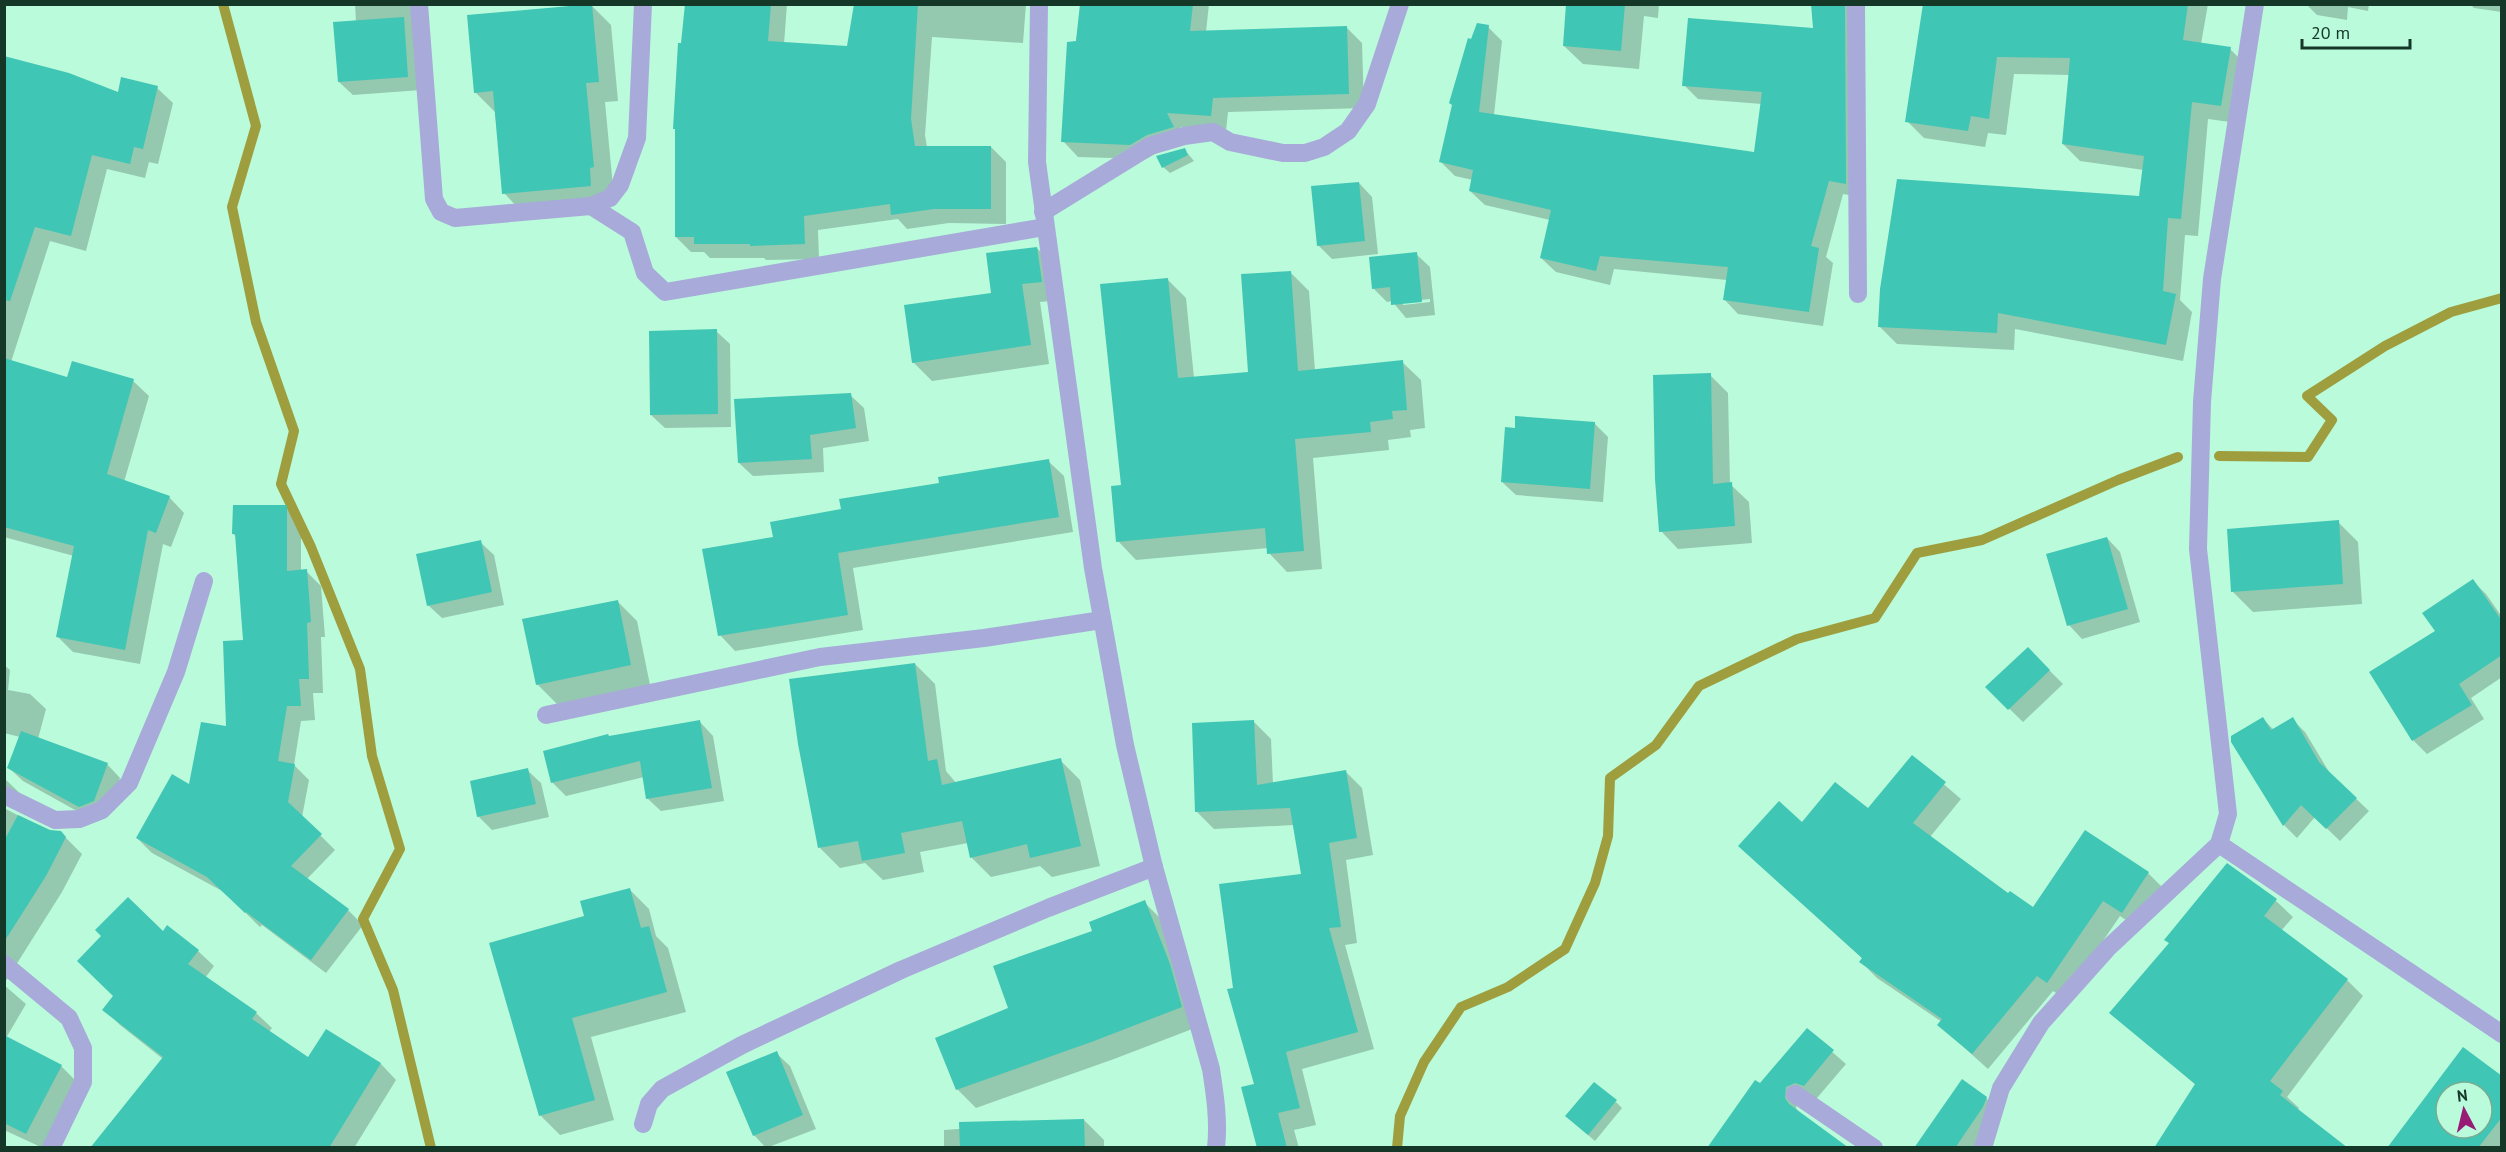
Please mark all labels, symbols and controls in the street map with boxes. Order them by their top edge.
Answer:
scale bar [2302,12,2410,50]
text: 20 m [2311,21,2350,44]
north arrow [2434,1080,2494,1140]
text: N [2456,1085,2469,1106]

